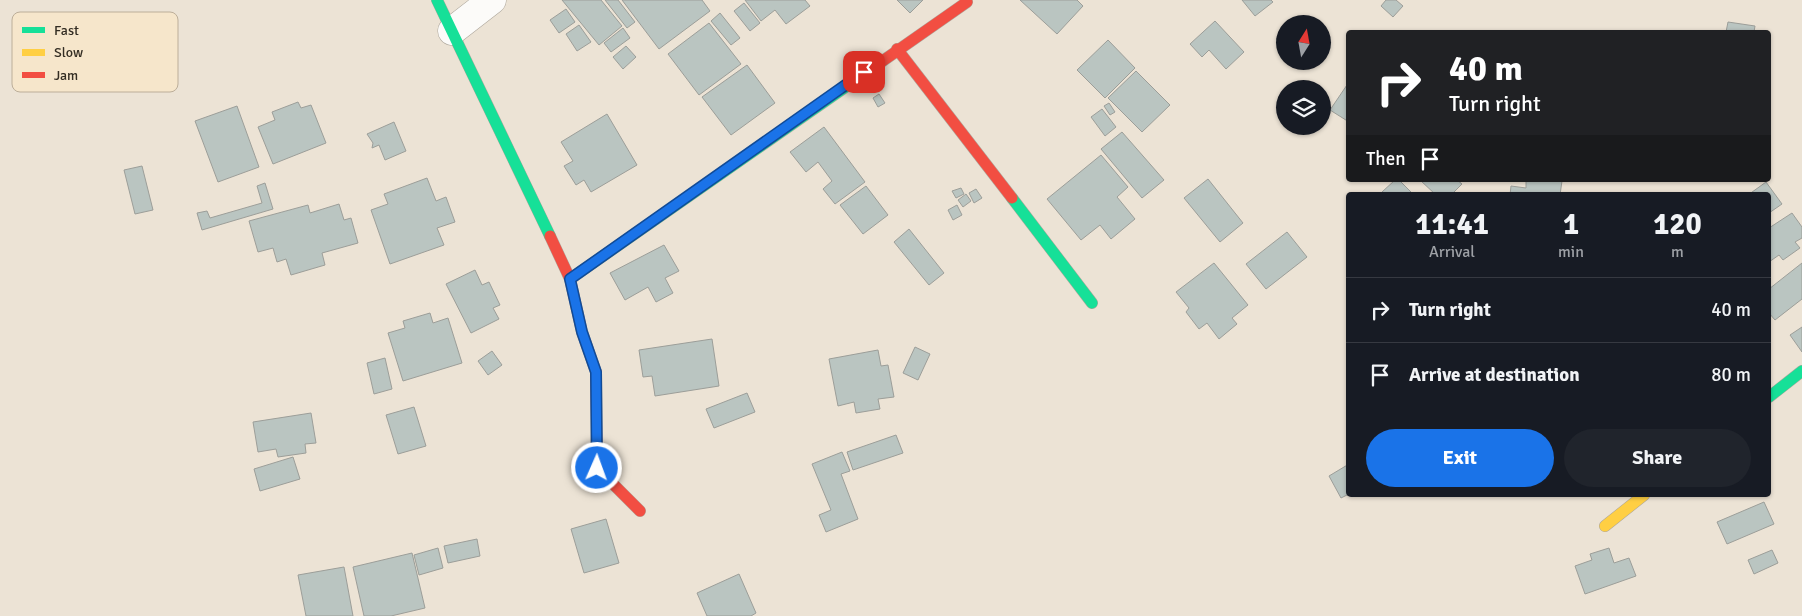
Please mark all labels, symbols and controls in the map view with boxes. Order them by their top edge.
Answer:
legend [12,12,178,92]
north arrow [1276,15,1331,70]
map controls [1276,15,1331,135]
text: Fast [54,22,79,39]
text: Slow [54,44,83,61]
text: 40 m [1449,47,1523,90]
icon: right [1366,50,1431,115]
pin [843,51,885,93]
icon: arrive [850,58,878,86]
text: Jam [54,67,78,84]
button: layers [1276,80,1331,135]
text: Turn right [1449,90,1541,117]
icon: arrive [1416,145,1444,173]
text: Then [1366,147,1406,171]
text: 11:41 [1415,206,1489,243]
text: 1 [1563,206,1579,243]
text: 120 [1653,206,1702,243]
text: Arrival [1429,242,1475,262]
text: min [1558,242,1584,262]
text: m [1671,242,1684,262]
icon: right [1366,296,1394,324]
text: Turn right [1409,298,1491,322]
text: 40 m [1711,298,1751,322]
icon: arrive [1366,361,1394,389]
text: Arrive at destination [1409,363,1580,387]
text: 80 m [1711,363,1751,387]
button: Exit [1366,429,1554,487]
button: Share [1564,429,1751,487]
position arrow [570,441,622,493]

